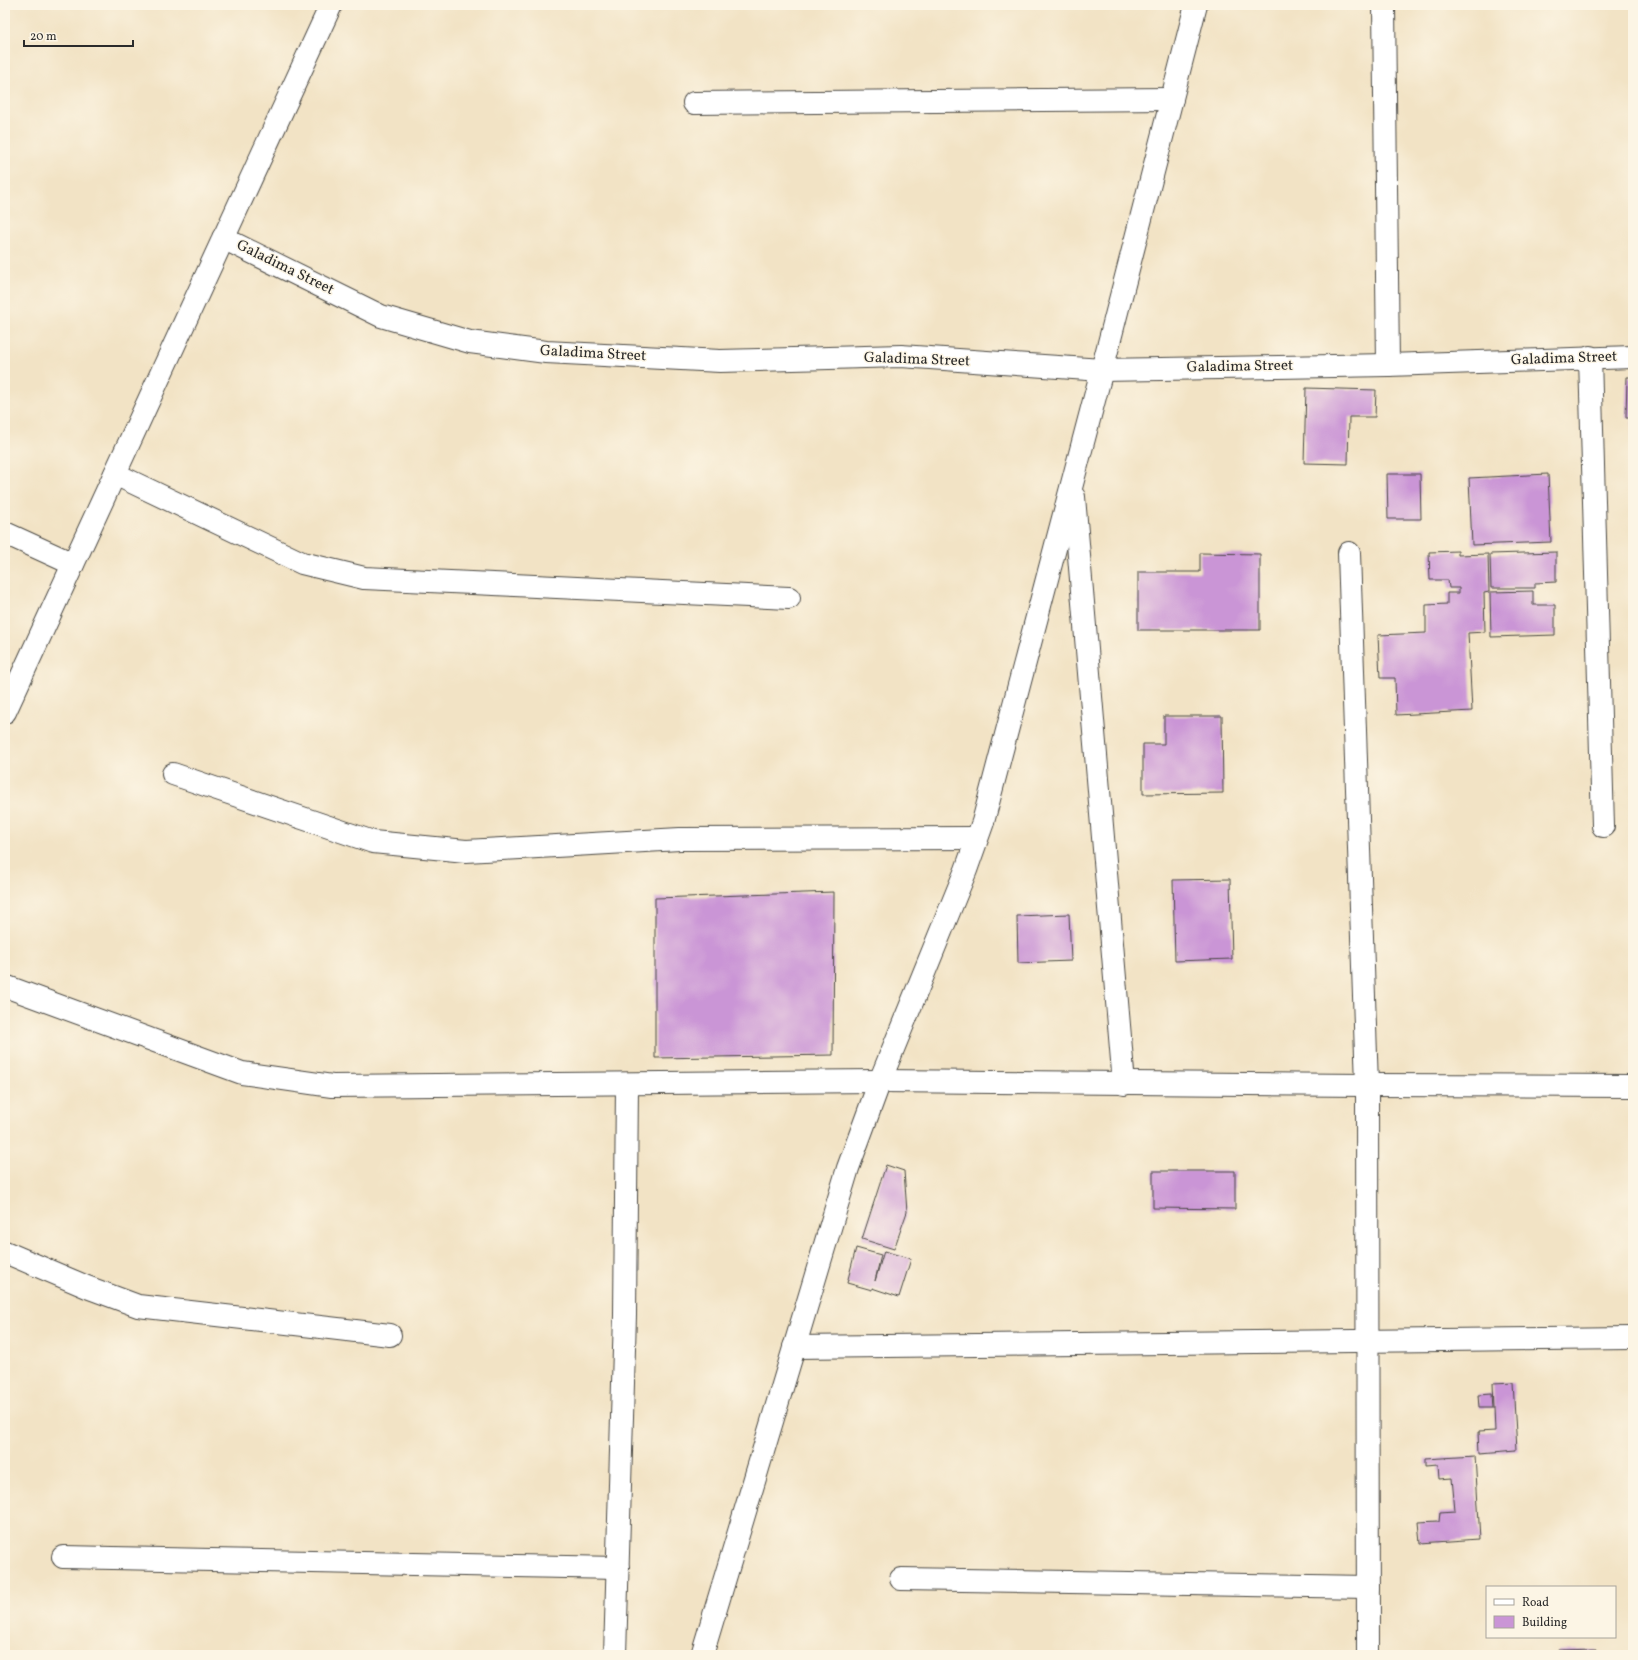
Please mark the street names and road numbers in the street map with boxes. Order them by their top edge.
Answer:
street label: Galadima Street [233,235,337,301]
street label: Galadima Street [539,341,647,367]
street label: Galadima Street [1510,347,1618,371]
street label: Galadima Street [863,348,971,372]
street label: Galadima Street [1187,356,1293,378]

